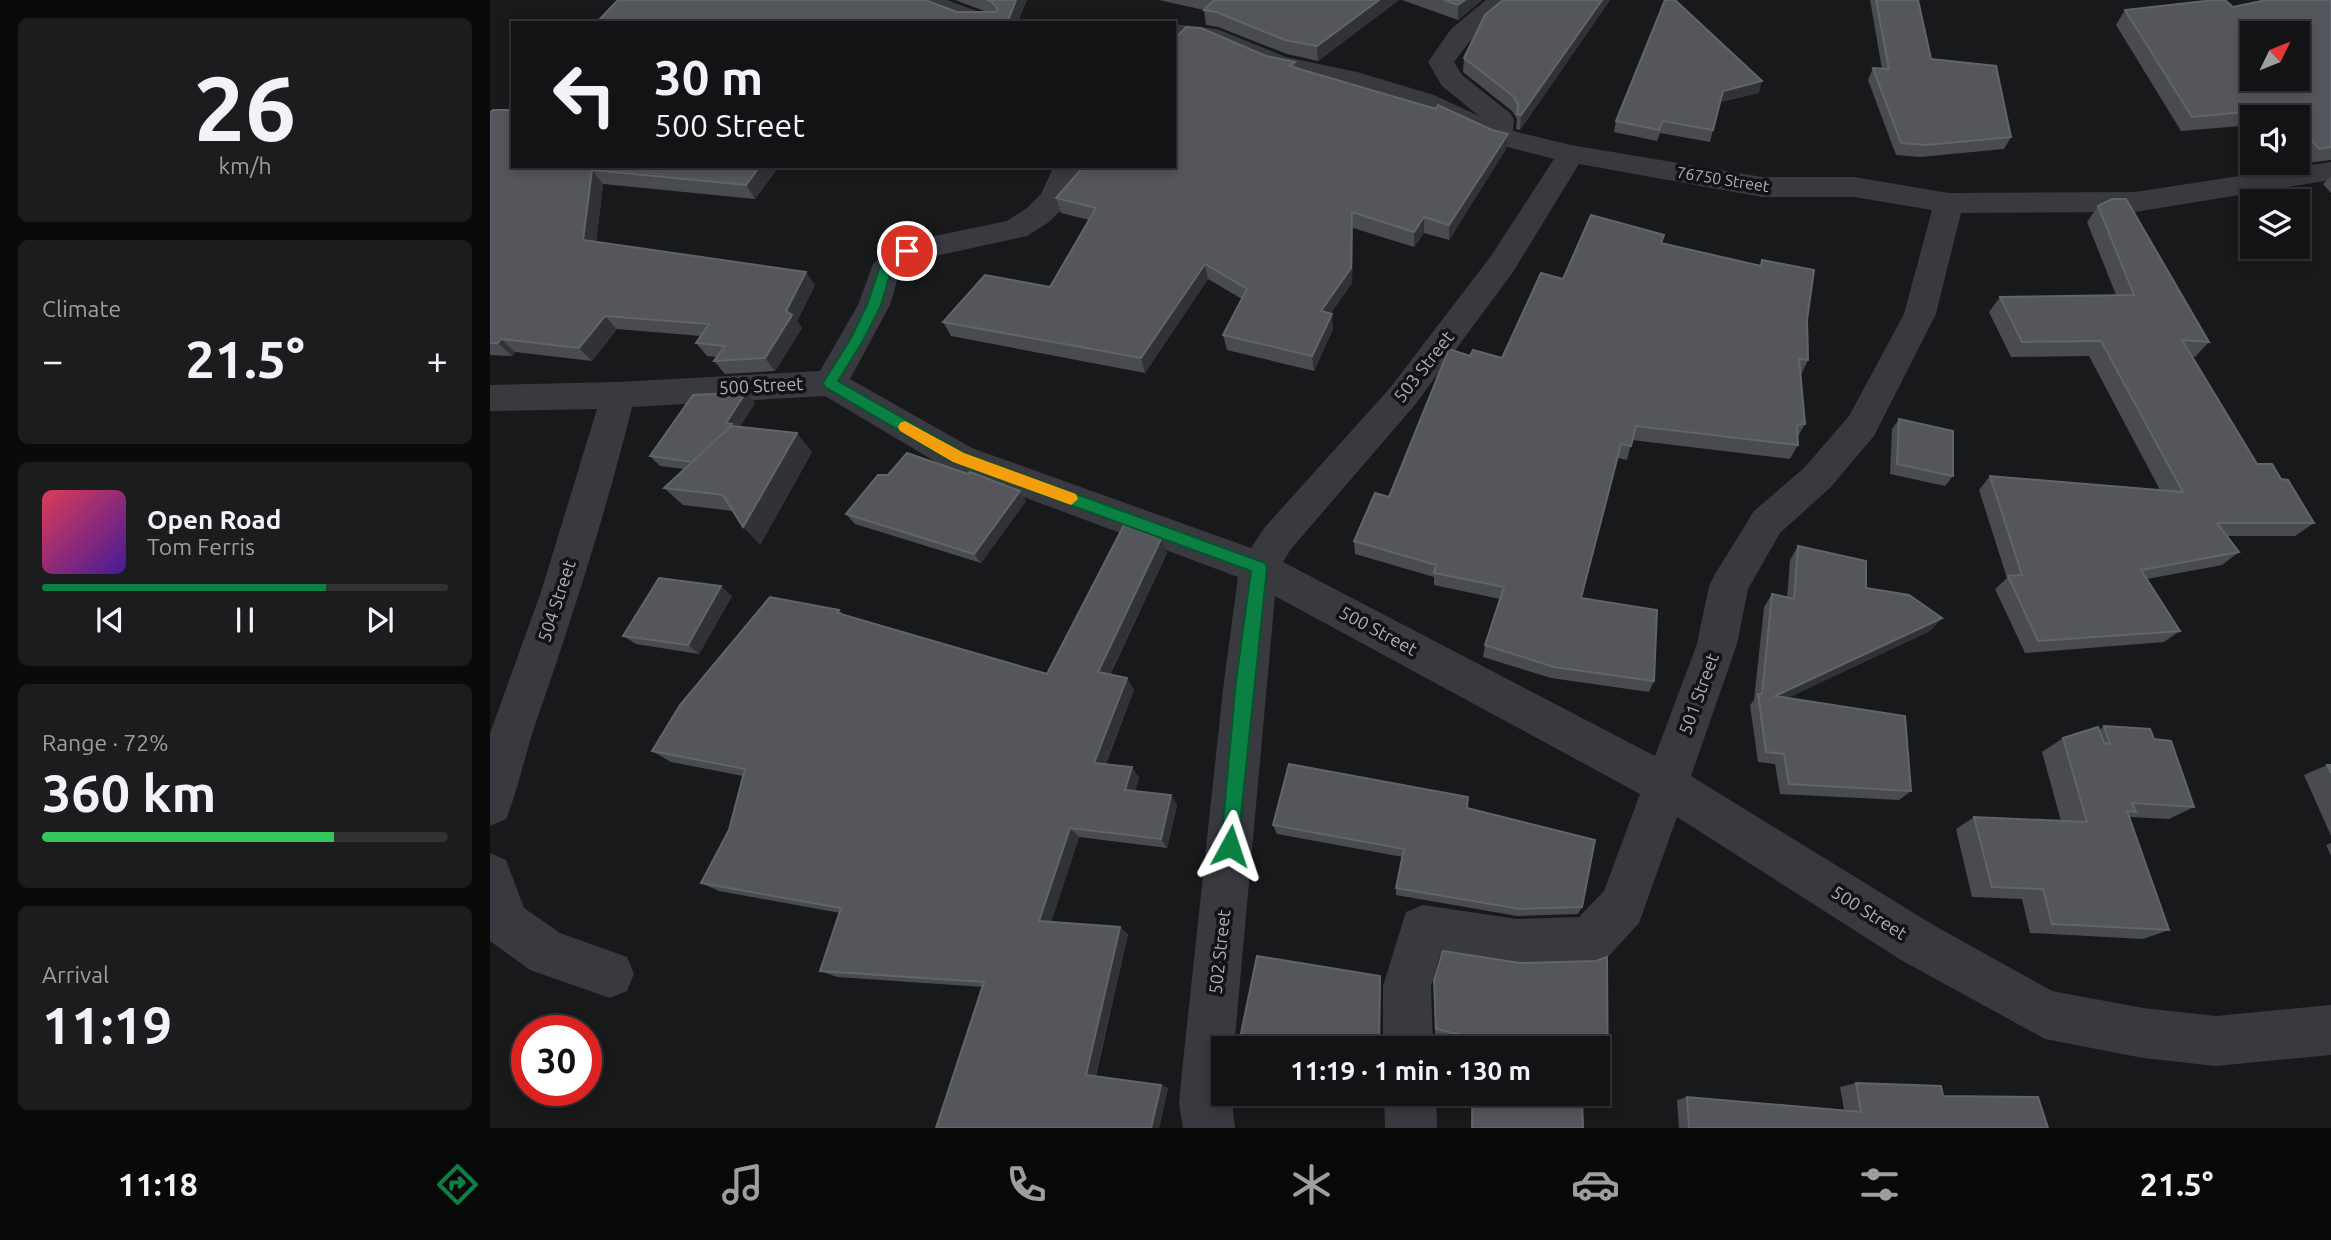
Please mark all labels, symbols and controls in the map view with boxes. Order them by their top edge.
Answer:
north arrow [2240,21,2310,91]
map controls [2240,21,2310,259]
icon: left [539,49,630,140]
text: 30 m [654,49,763,104]
text: 26 [194,56,296,158]
button: sound [2240,105,2310,175]
text: 500 Street [654,107,805,143]
text: km/h [218,153,272,178]
street label: 76750 Street [1675,163,1771,195]
button: layers [2240,189,2310,259]
pin [877,221,937,281]
icon: arrive [888,232,926,270]
text: Climate [42,296,121,321]
street label: 503 Street [1389,327,1457,406]
text: 21.5° [185,330,305,388]
text: − [42,339,63,381]
text: + [427,339,448,381]
street label: 500 Street [718,373,804,397]
text: Open Road [147,505,281,534]
text: Tom Ferris [147,534,255,559]
street label: 504 Street [533,557,579,644]
icon: previous [91,601,129,639]
icon: pause [226,601,264,639]
icon: next [361,601,399,639]
street label: 500 Street [1336,601,1421,659]
street label: 501 Street [1674,650,1722,737]
text: Range · 72% [42,730,169,755]
text: 360 km [42,764,216,822]
position arrow [1193,809,1267,883]
street label: 500 Street [1828,881,1911,943]
street label: 502 Street [1205,909,1233,995]
text: Arrival [42,962,109,987]
text: 11:19 [42,996,172,1054]
speed limit sign: 30 [511,1015,602,1106]
text: 11:19 · 1 min · 130 m [1290,1056,1531,1085]
icon: directions [433,1160,482,1209]
icon: music [718,1160,767,1209]
icon: phone [1002,1160,1051,1209]
icon: climate [1287,1160,1336,1209]
icon: car [1571,1160,1620,1209]
icon: filters [1855,1160,1904,1209]
text: 11:18 [118,1166,198,1202]
text: 21.5° [2140,1166,2213,1202]

